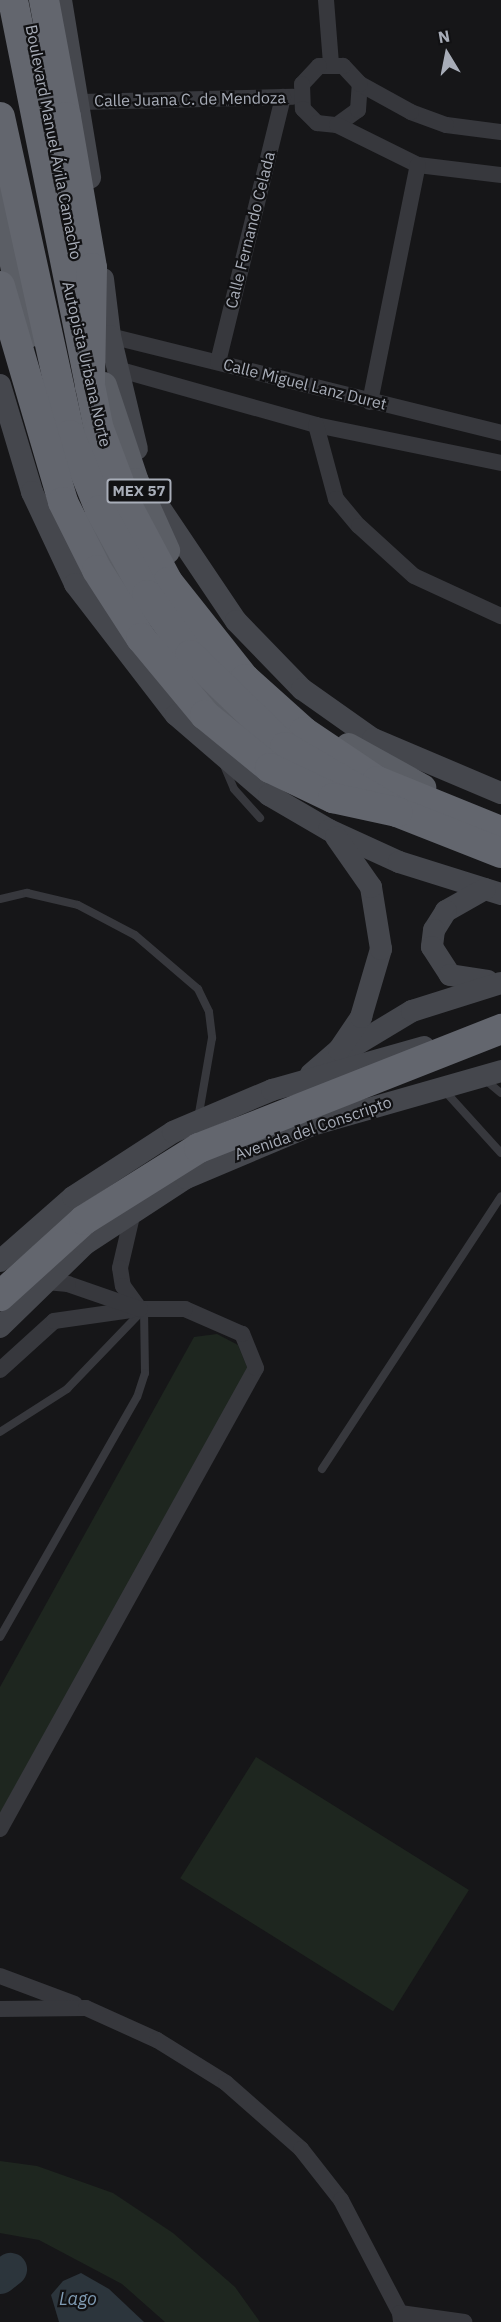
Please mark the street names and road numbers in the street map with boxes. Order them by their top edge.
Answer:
street label: Boulevard Manuel Ávila Camacho [22,23,86,261]
street label: Calle Juana C. de Mendoza [94,88,286,110]
street label: Calle Fernando Celada [221,150,279,310]
street label: Autopista Urbana Norte [59,279,115,449]
street label: Calle Miguel Lanz Duret [221,354,389,414]
road number: MEX 57 [106,479,172,503]
street label: Avenida del Conscripto [232,1092,394,1164]

